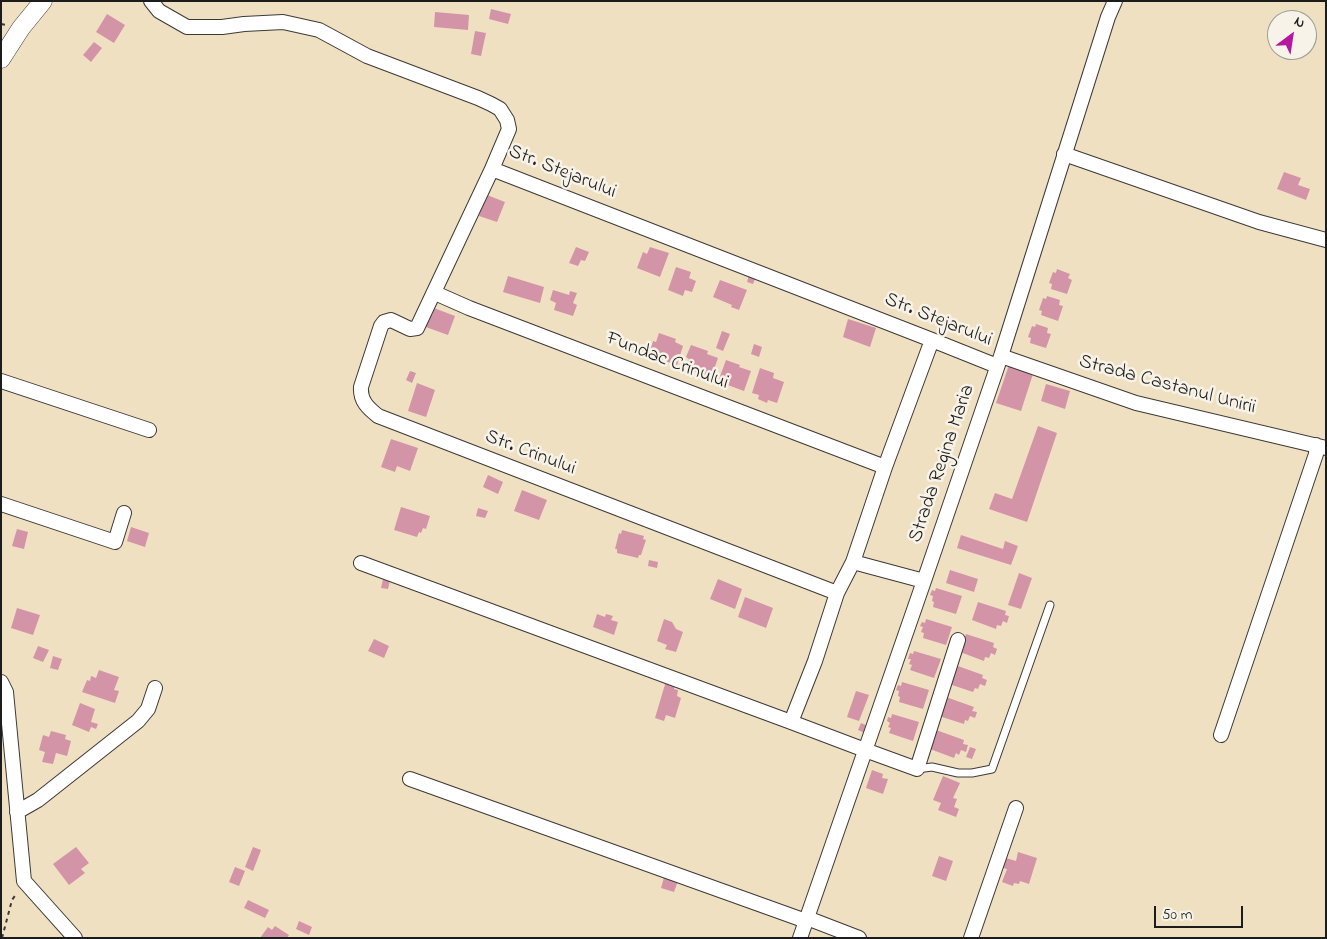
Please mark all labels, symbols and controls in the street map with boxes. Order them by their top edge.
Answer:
north arrow [1267,10,1317,60]
text: N [1290,11,1309,34]
street label: Str. Stejarului [505,141,619,205]
street label: Str. Stejarului [881,289,995,353]
street label: Fundac Crinului [602,328,732,396]
street label: Strada Castanul Unirii [1076,351,1258,421]
street label: Strada Regina Maria [905,382,981,546]
street label: Str. Crinului [481,426,579,482]
scale bar [1157,896,1246,928]
text: 50 m [1162,904,1192,926]

